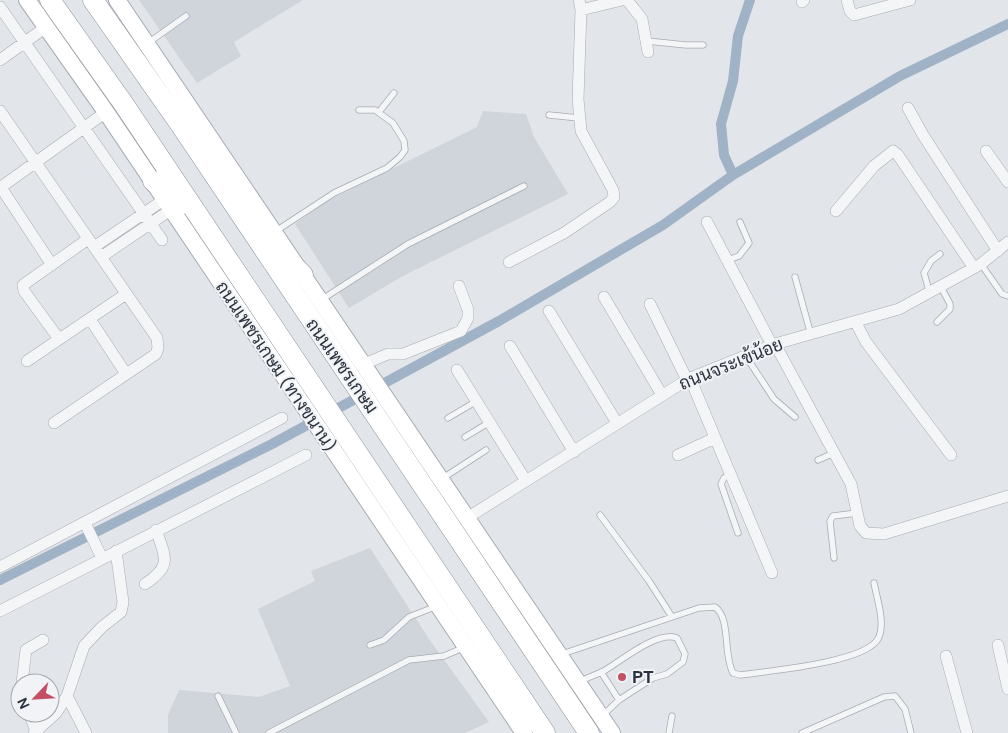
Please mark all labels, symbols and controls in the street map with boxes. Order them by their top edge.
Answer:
street label: ถนนเพชรเกษม (ทางขนาน) [211,277,341,455]
street label: ถนนเพชรเกษม [301,314,383,418]
street label: ถนนจระเข้น้อย [675,332,787,396]
place label: PT [632,665,654,689]
marker: PT [616,671,628,683]
north arrow [10,673,60,723]
text: N [13,695,34,712]

